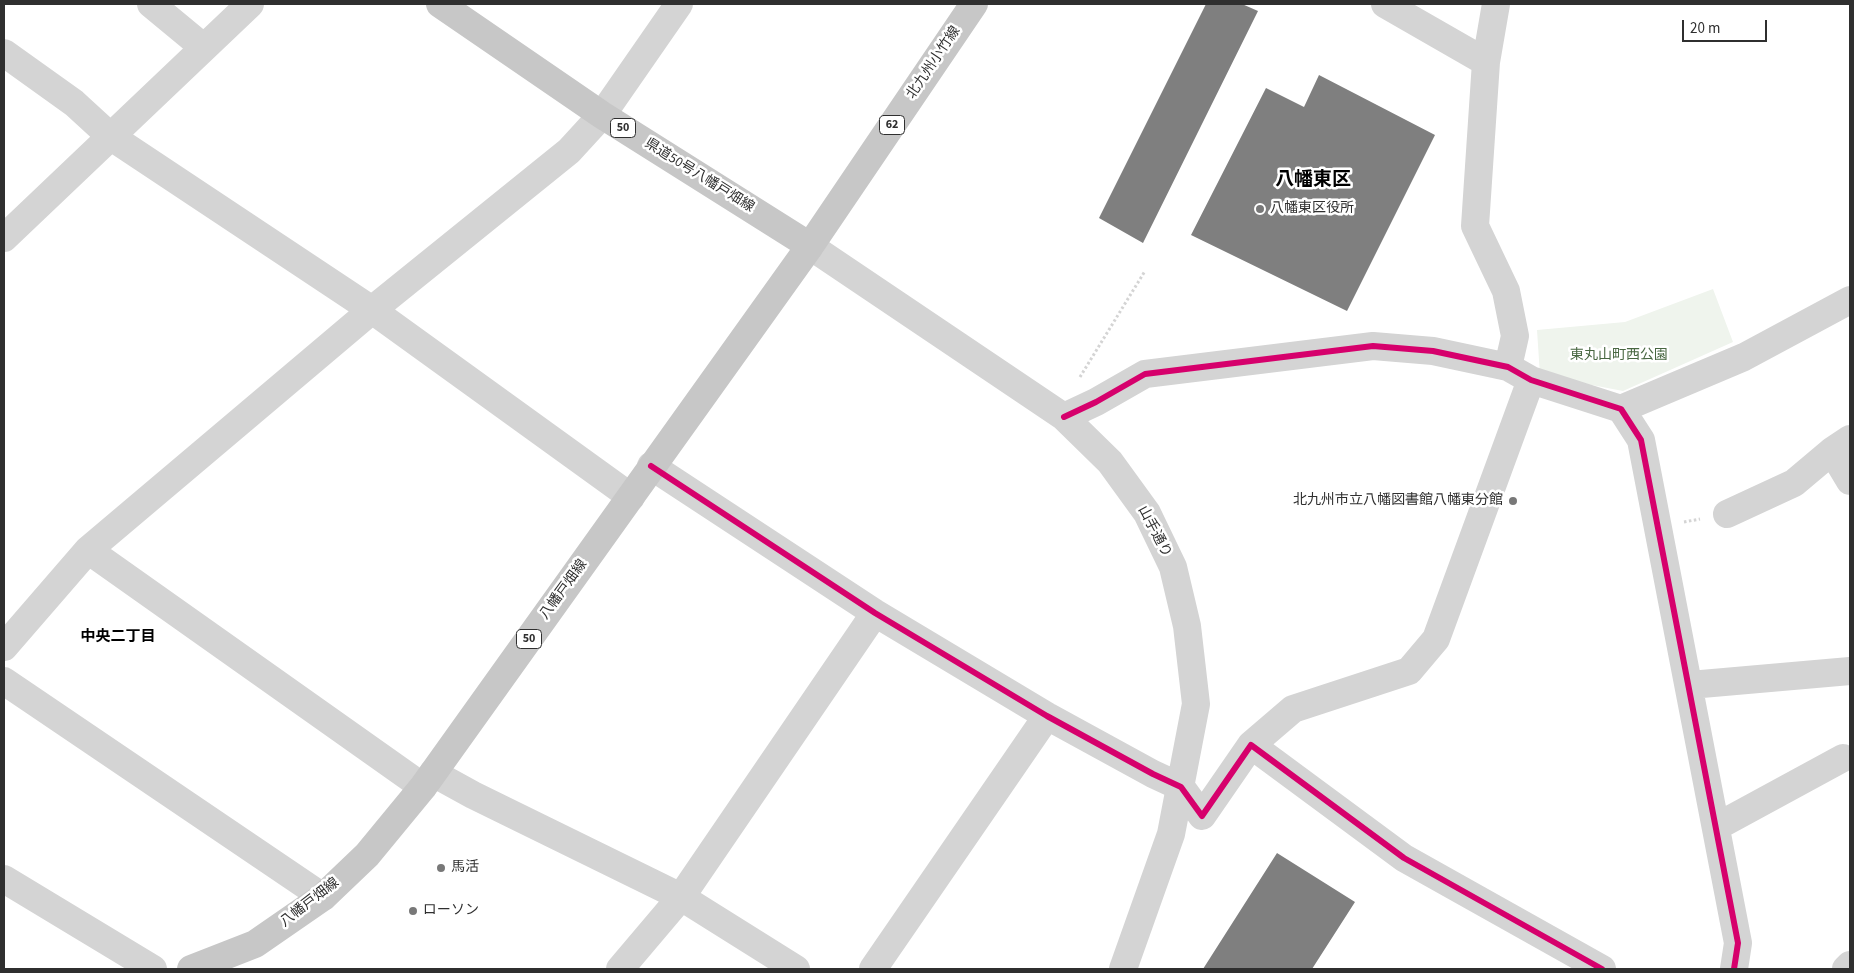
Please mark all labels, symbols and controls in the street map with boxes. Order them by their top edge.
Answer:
scale bar [1684,10,1769,42]
text: 20 m [1690,18,1720,39]
street label: 北九州小竹線 [904,23,964,103]
road number: 62 [880,116,904,134]
road number: 50 [610,119,636,138]
street label: 県道50号八幡戸畑線 [641,136,757,216]
district label: 八幡東区 [1275,170,1351,192]
place label: 八幡東区役所 [1270,201,1354,217]
marker: 八幡東区役所 [1254,203,1266,215]
park label: 東丸山町西公園 [1570,348,1668,364]
place label: 北九州市立八幡図書館八幡東分館 [1293,493,1503,509]
marker: 北九州市立八幡図書館八幡東分館 [1507,495,1519,507]
street label: 山手通り [1133,503,1175,561]
street label: 八幡戸畑線 [537,557,591,623]
district label: 中央二丁目 [81,629,155,647]
road number: 50 [516,630,542,648]
place label: 馬活 [451,860,479,876]
marker: 馬活 [435,862,447,874]
street label: 八幡戸畑線 [277,875,343,931]
place label: ローソン [423,903,479,919]
marker: ローソン [407,905,419,917]

